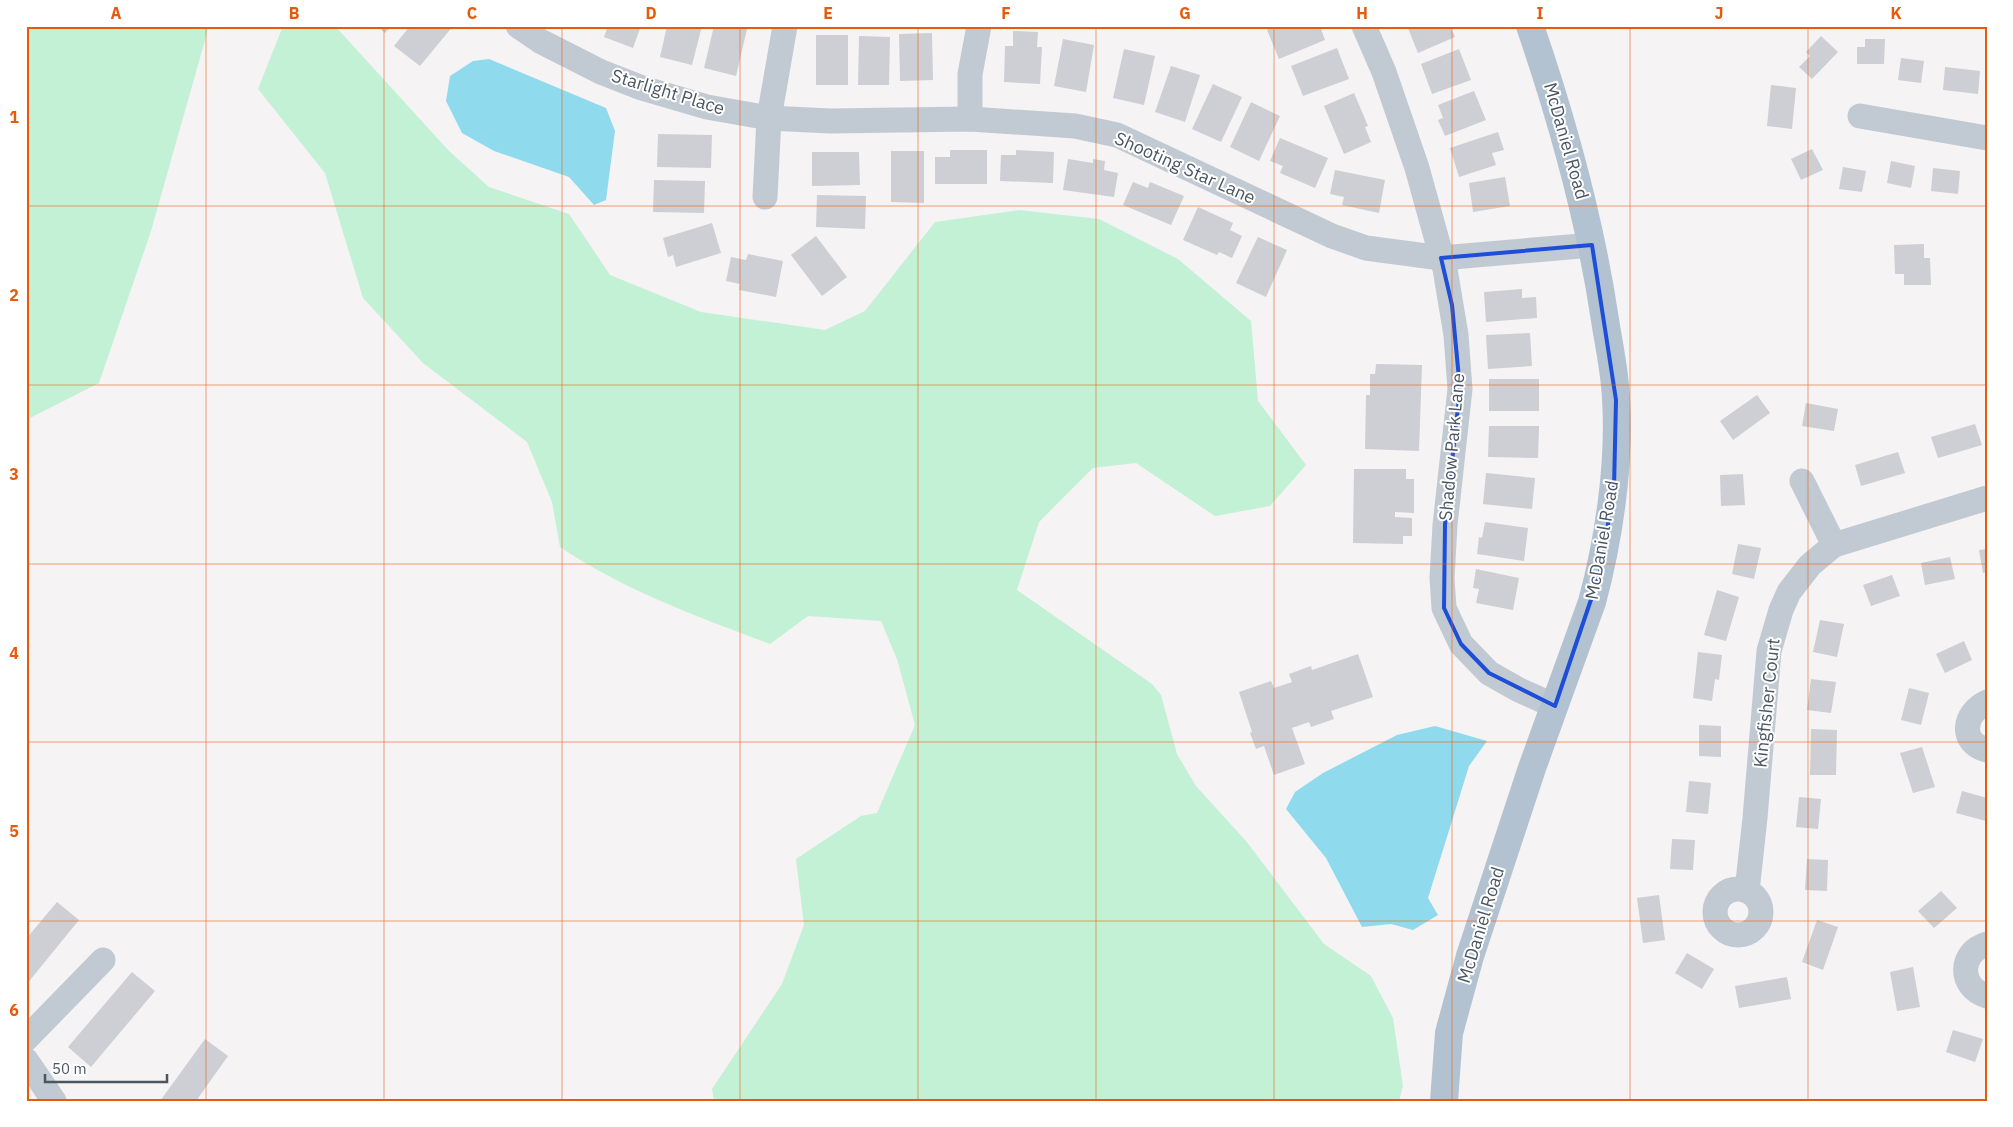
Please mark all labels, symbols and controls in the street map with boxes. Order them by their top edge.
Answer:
text: A [111,3,122,23]
text: B [289,3,300,23]
text: C [467,3,477,23]
text: D [645,3,657,23]
text: E [823,3,833,23]
text: F [1001,3,1011,23]
text: G [1179,3,1191,23]
text: H [1356,3,1368,23]
text: I [1537,3,1544,23]
text: J [1715,3,1723,23]
text: K [1890,3,1902,23]
street label: Starlight Place [609,63,728,120]
street label: McDaniel Road [1539,80,1594,202]
text: 1 [9,107,19,127]
street label: Shooting Star Lane [1111,126,1259,209]
text: 2 [9,285,19,305]
street label: Shadow Park Lane [1434,372,1469,522]
text: 3 [9,464,19,484]
street label: McDaniel Road [1580,479,1623,601]
street label: Kingfisher Court [1748,637,1785,769]
text: 4 [9,643,19,663]
text: 5 [9,821,19,841]
street label: McDaniel Road [1452,864,1509,986]
text: 6 [9,1000,19,1020]
scale bar [45,1052,168,1084]
text: 50 m [52,1059,87,1078]

